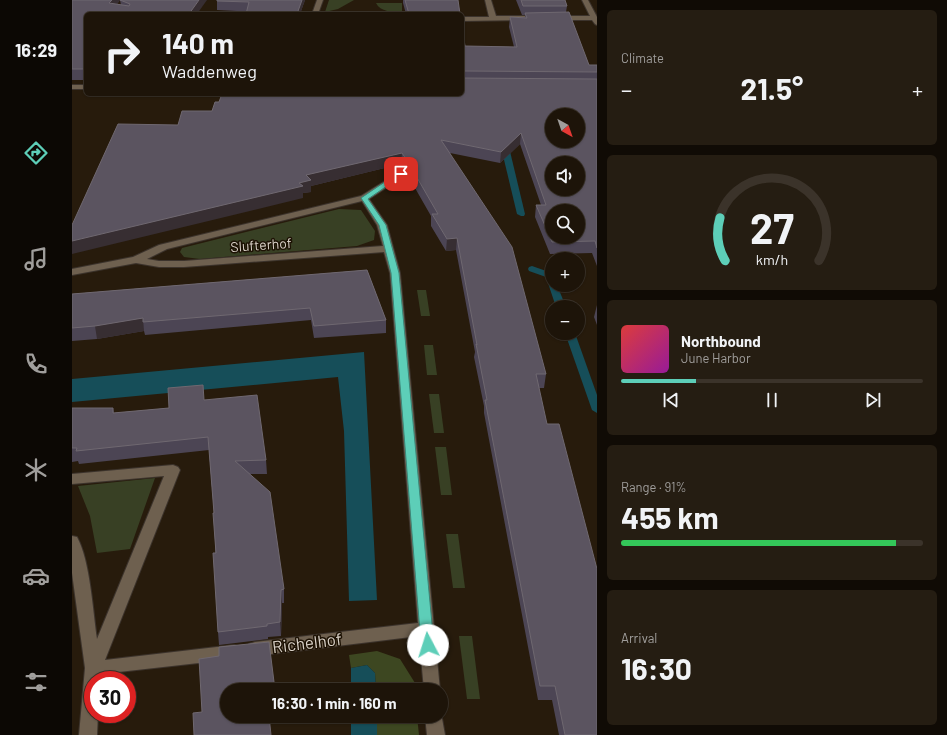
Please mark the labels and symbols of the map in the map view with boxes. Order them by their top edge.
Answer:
north arrow [545,108,585,148]
pin [384,157,418,191]
street label: Slufterhof [230,234,292,255]
position arrow [407,624,449,666]
street label: Richelhof [271,628,343,656]
speed limit sign: 30 [84,671,136,723]

